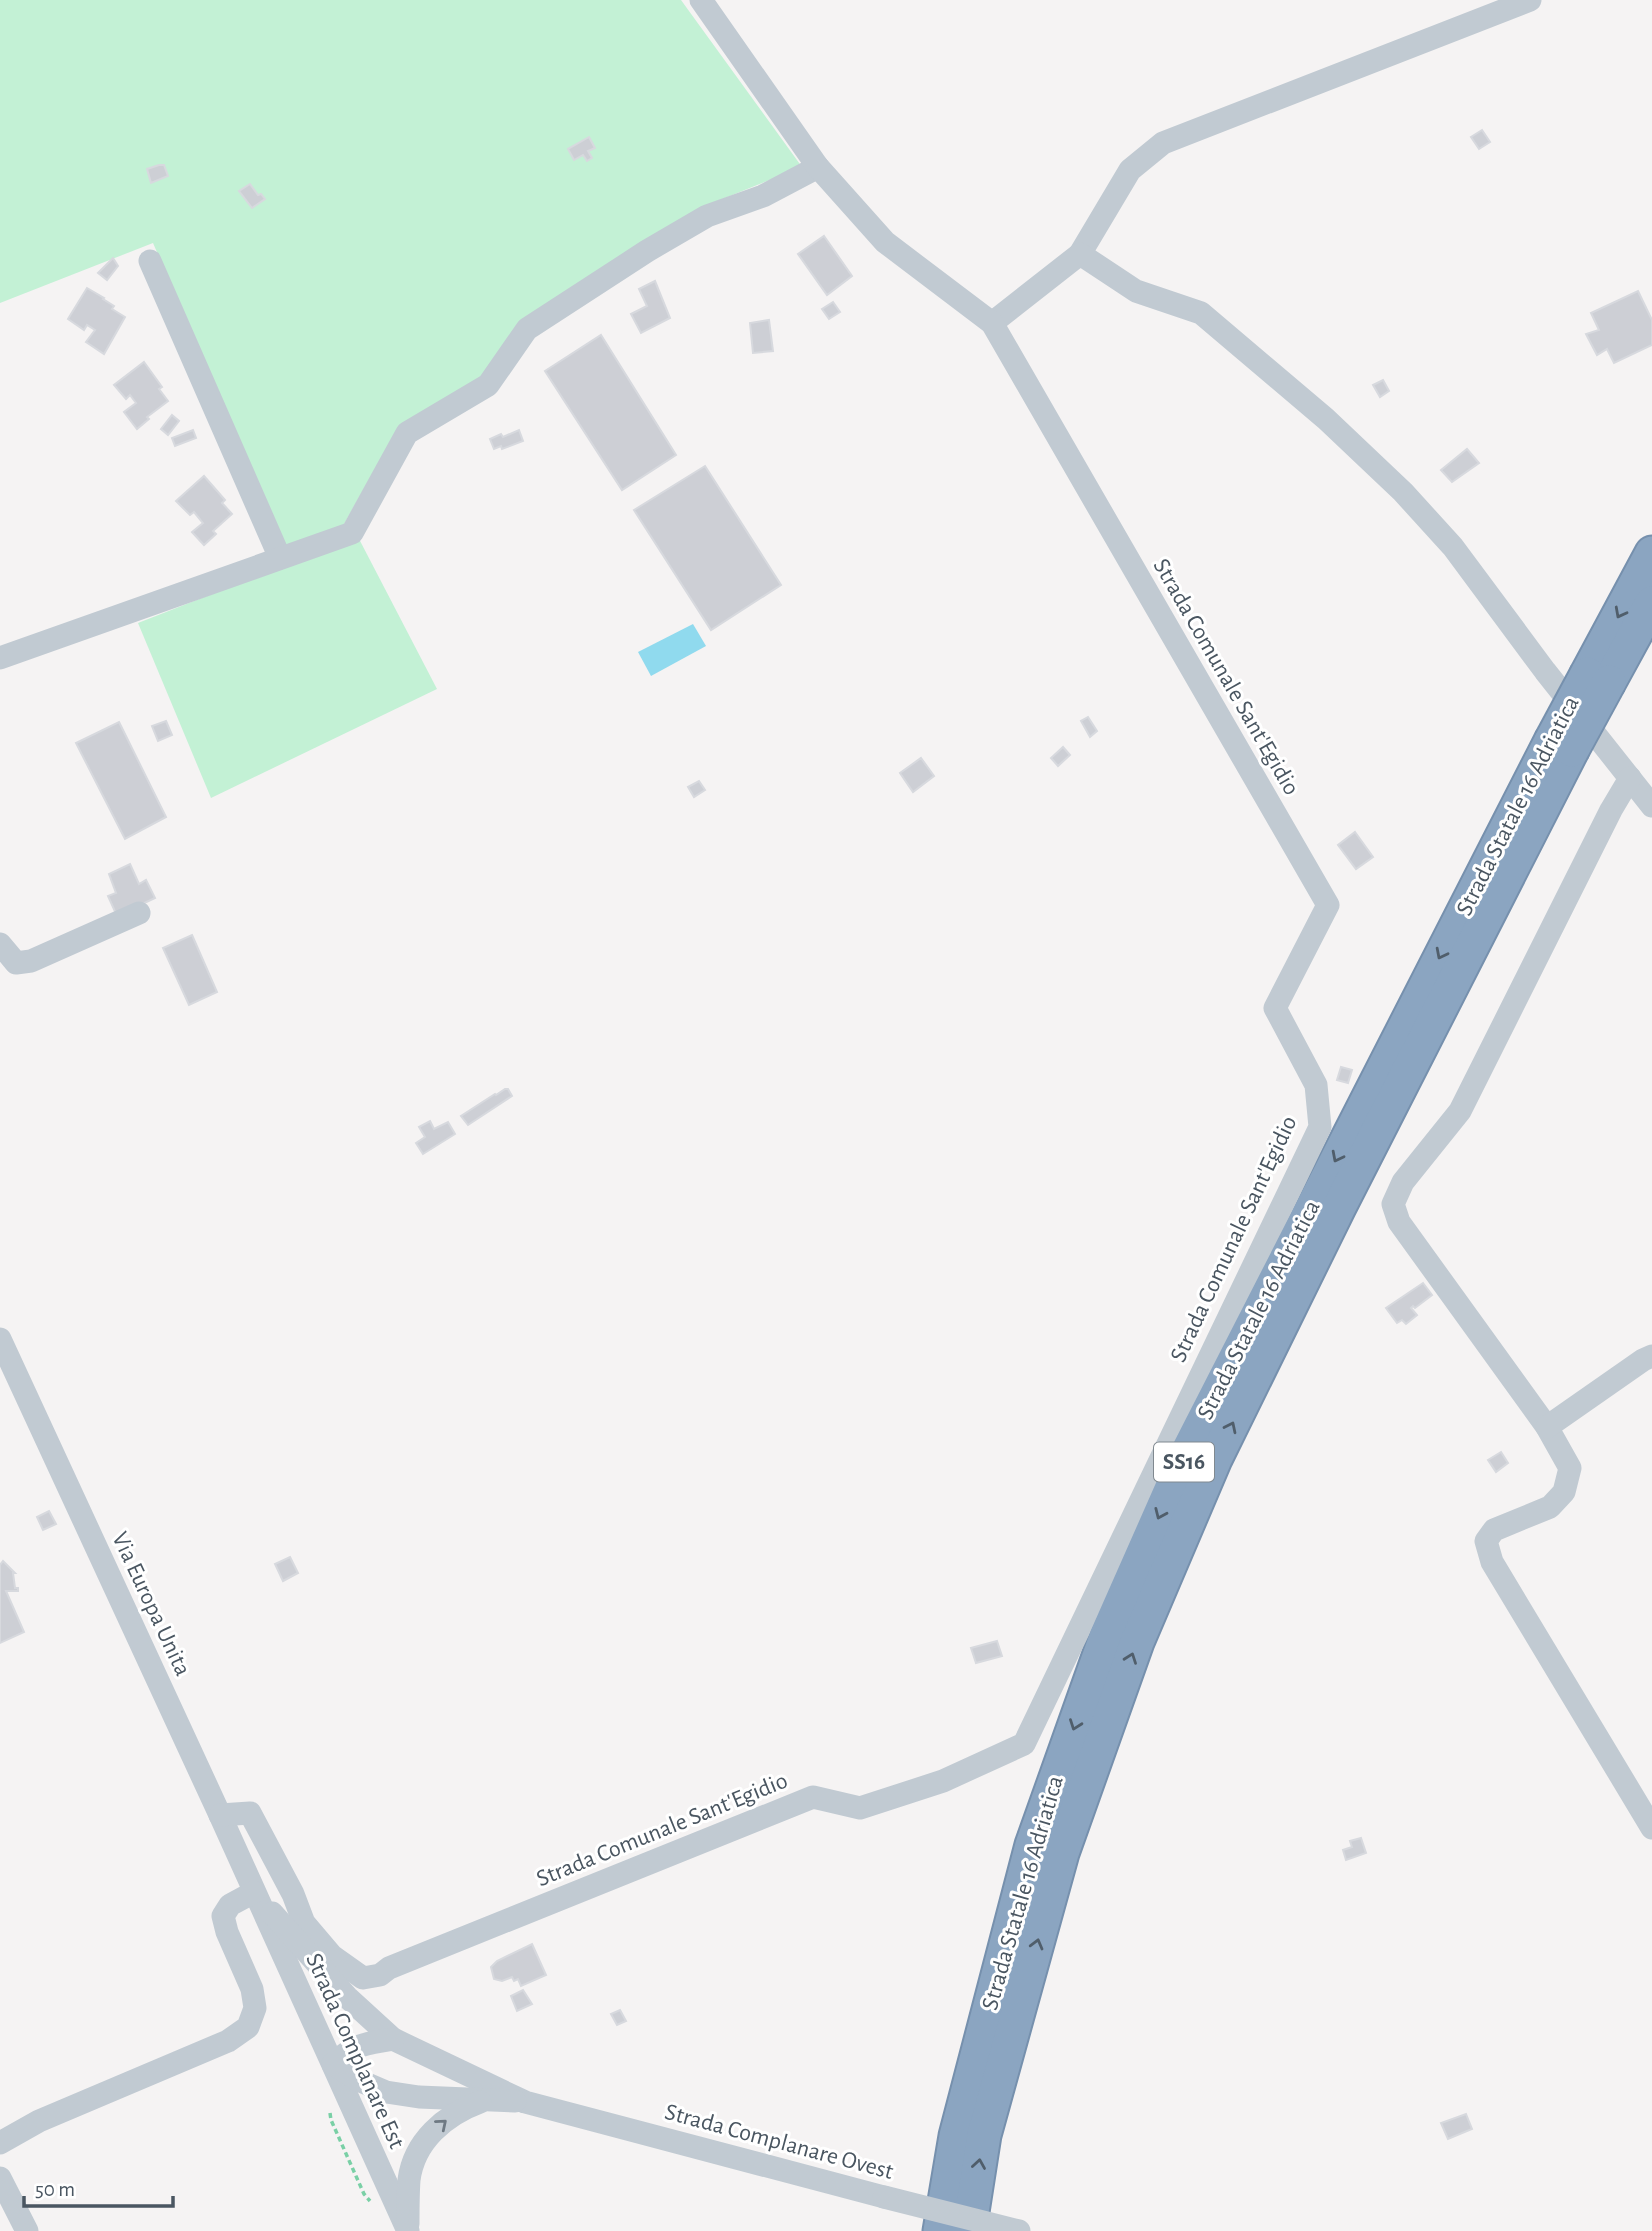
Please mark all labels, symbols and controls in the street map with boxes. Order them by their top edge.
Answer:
street label: Strada Comunale Sant'Egidio [1148,555,1304,799]
one-way arrow [1614,606,1628,619]
street label: Strada Statale 16 Adriatica [1452,693,1584,919]
one-way arrow [1436,947,1450,959]
street label: Strada Comunale Sant'Egidio [1166,1112,1302,1366]
one-way arrow [1332,1150,1346,1162]
street label: Strada Statale 16 Adriatica [1193,1197,1325,1423]
one-way arrow [1223,1422,1237,1434]
road number: SS16 [1154,1442,1214,1482]
one-way arrow [1154,1507,1168,1519]
street label: Via Europa Unita [107,1528,195,1680]
one-way arrow [1123,1652,1137,1664]
one-way arrow [1069,1718,1083,1730]
street label: Strada Comunale Sant'Egidio [533,1769,791,1891]
street label: Strada Statale 16 Adriatica [978,1773,1068,2013]
one-way arrow [1028,1938,1043,1950]
street label: Strada Complanare Est [301,1950,409,2153]
street label: Strada Complanare Ovest [662,2100,896,2184]
one-way arrow [434,2120,447,2132]
one-way arrow [972,2158,987,2169]
scale bar [24,2164,173,2208]
text: 50 m [35,2179,75,2200]

